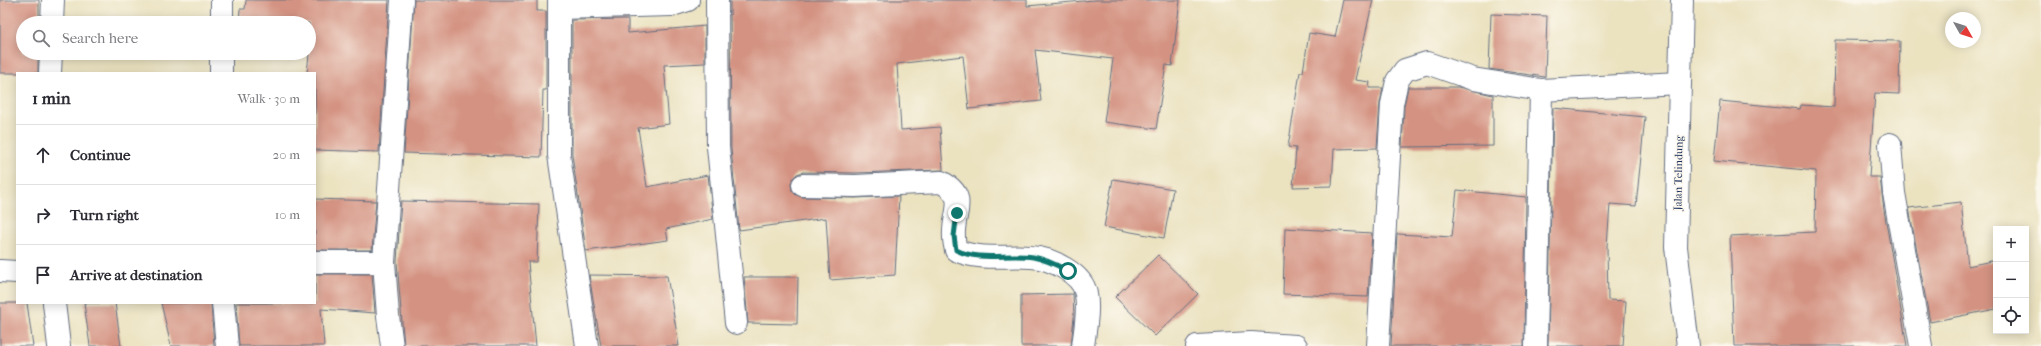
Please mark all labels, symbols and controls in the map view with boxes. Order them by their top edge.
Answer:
north arrow [1945,12,1981,48]
search box [16,16,316,60]
icon: search [30,27,52,49]
text: Search here [62,29,138,47]
text: 1 min [32,88,71,108]
text: Walk · 30 m [238,91,300,106]
street label: Jalan Telindung [1671,135,1686,212]
icon: ahead [32,144,54,166]
text: Continue [70,146,130,164]
text: 20 m [273,147,300,162]
icon: right [32,204,54,226]
route end [948,204,966,222]
text: Turn right [70,206,139,224]
text: 10 m [275,207,300,222]
map controls [1993,226,2029,334]
button: + [1993,226,2029,262]
route start [1059,262,1077,280]
button: − [1993,262,2029,298]
icon: arrive [32,264,54,286]
text: Arrive at destination [70,266,202,284]
button: locate [1993,298,2029,334]

